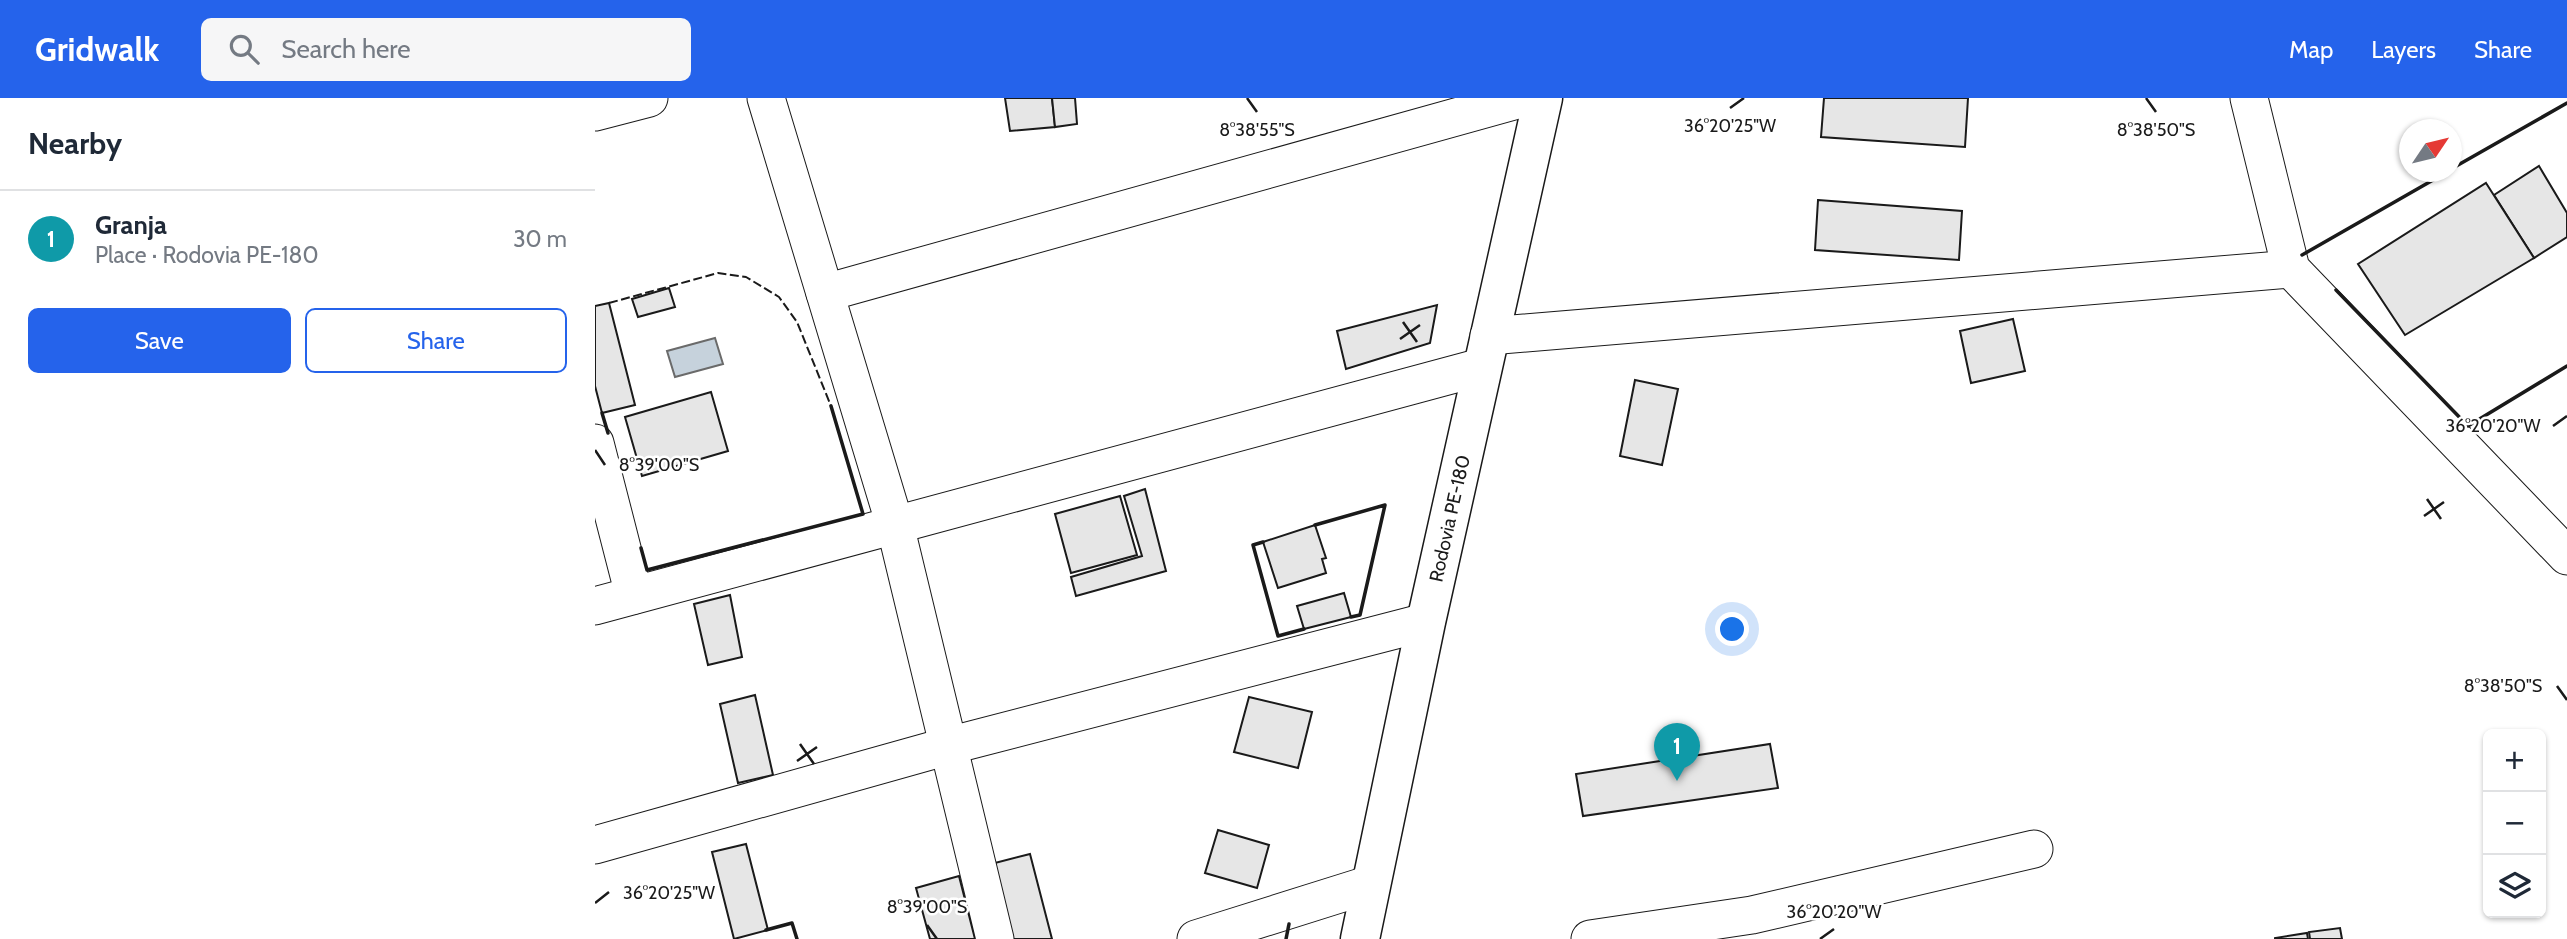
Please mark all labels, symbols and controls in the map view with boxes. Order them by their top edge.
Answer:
search box [201,18,691,81]
text: Gridwalk [35,29,159,69]
icon: search [225,30,263,68]
text: Search here [281,33,410,65]
text: Map [2289,35,2333,64]
text: Layers [2371,35,2436,64]
text: Share [2474,35,2532,64]
text: 36°20'25"W [1684,115,1776,137]
text: 8°38'55"S [1219,119,1295,141]
text: 8°38'50"S [2117,119,2195,141]
north arrow [2399,119,2462,182]
text: Nearby [28,125,122,162]
text: Granja [95,209,167,241]
text: 1 [47,225,55,253]
text: 30 m [513,225,567,253]
text: Place · Rodovia PE-180 [95,241,319,269]
button: Save [28,308,291,373]
button: Share [305,308,567,373]
text: 36°20'20"W [2446,415,2540,437]
street label: Rodovia PE-180 [1424,453,1475,584]
text: 8°39'00"S [619,454,699,476]
your location [1715,612,1749,646]
text: 8°38'50"S [2464,675,2542,697]
pin: 1 [1654,723,1700,781]
map controls [2483,729,2546,918]
button: + [2483,729,2546,792]
button: − [2483,792,2546,855]
button: layers [2483,855,2546,918]
text: 36°20'25"W [623,882,715,904]
text: 8°39'00"S [887,896,967,918]
text: 36°20'20"W [1787,901,1881,923]

